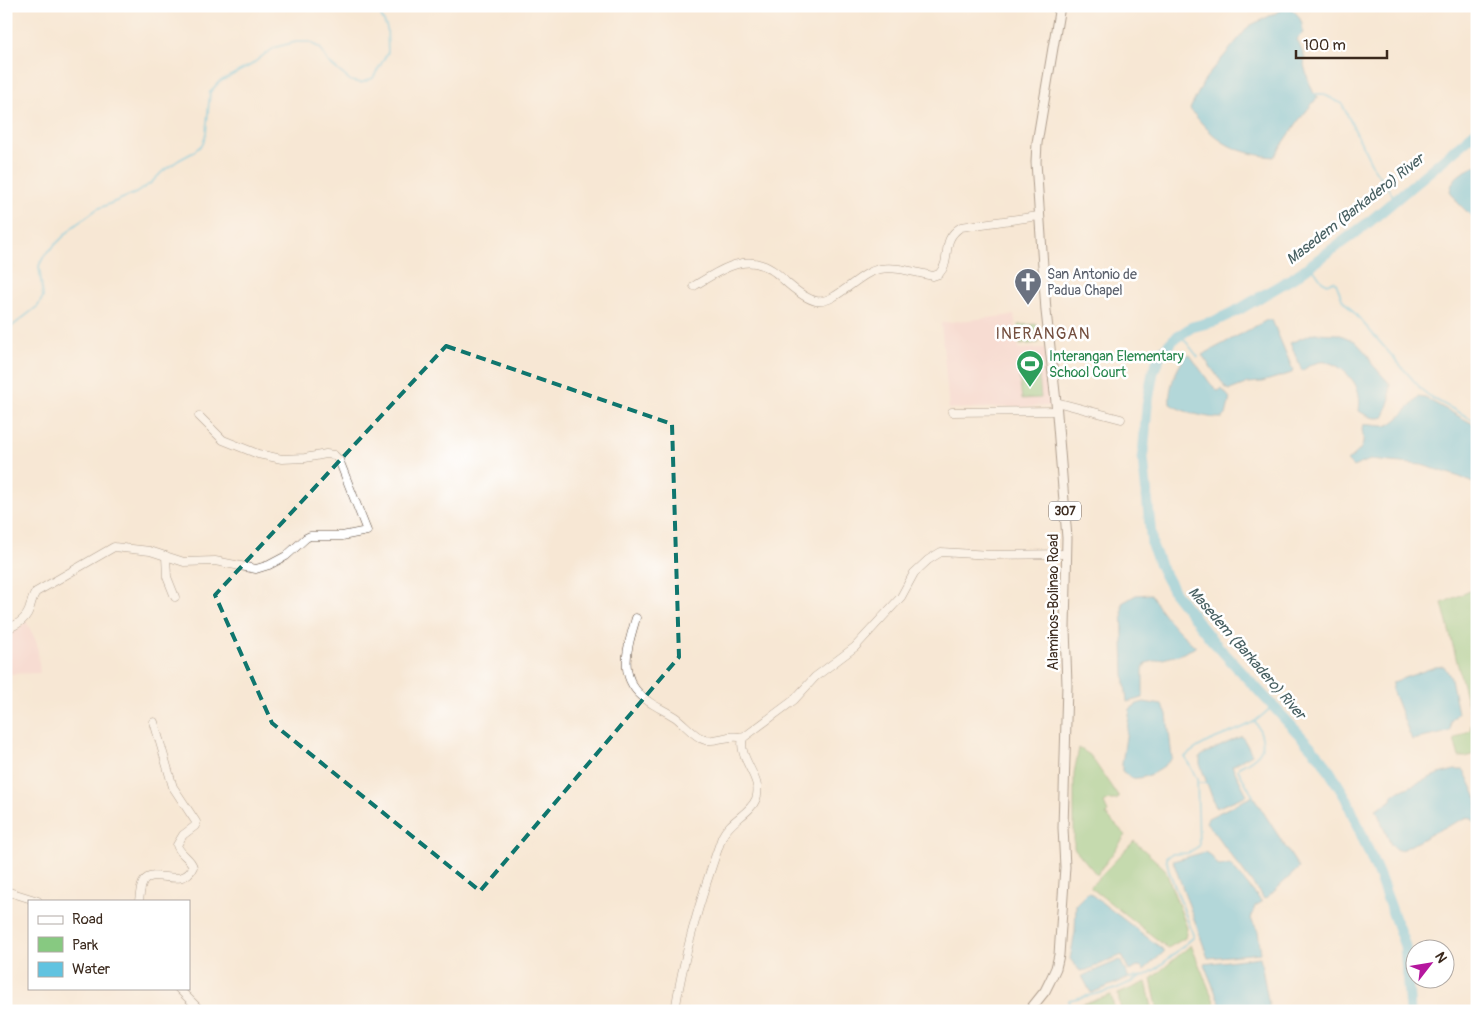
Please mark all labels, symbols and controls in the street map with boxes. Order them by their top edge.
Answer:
scale bar [1296,28,1387,60]
text: 100 m [1303,36,1346,55]
water label: Masedem (Barkadero) River [1283,149,1429,269]
place label: San Antonio de Padua Chapel [1047,266,1137,299]
church icon: San Antonio de Padua Chapel [1013,267,1043,306]
district label: INERANGAN [996,324,1090,344]
place label: Interangan Elementary School Court [1049,348,1184,381]
sports icon: Interangan Elementary School Court [1015,349,1045,388]
road number: 307 [1049,502,1081,520]
street label: Alaminos-Bolinao Road [1045,533,1062,670]
water label: Masedem (Barkadero) River [1184,583,1311,725]
legend [28,900,190,990]
text: Road [72,910,103,929]
text: Park [72,936,99,955]
north arrow [1406,940,1456,990]
text: N [1431,949,1450,966]
text: Water [72,960,111,979]

